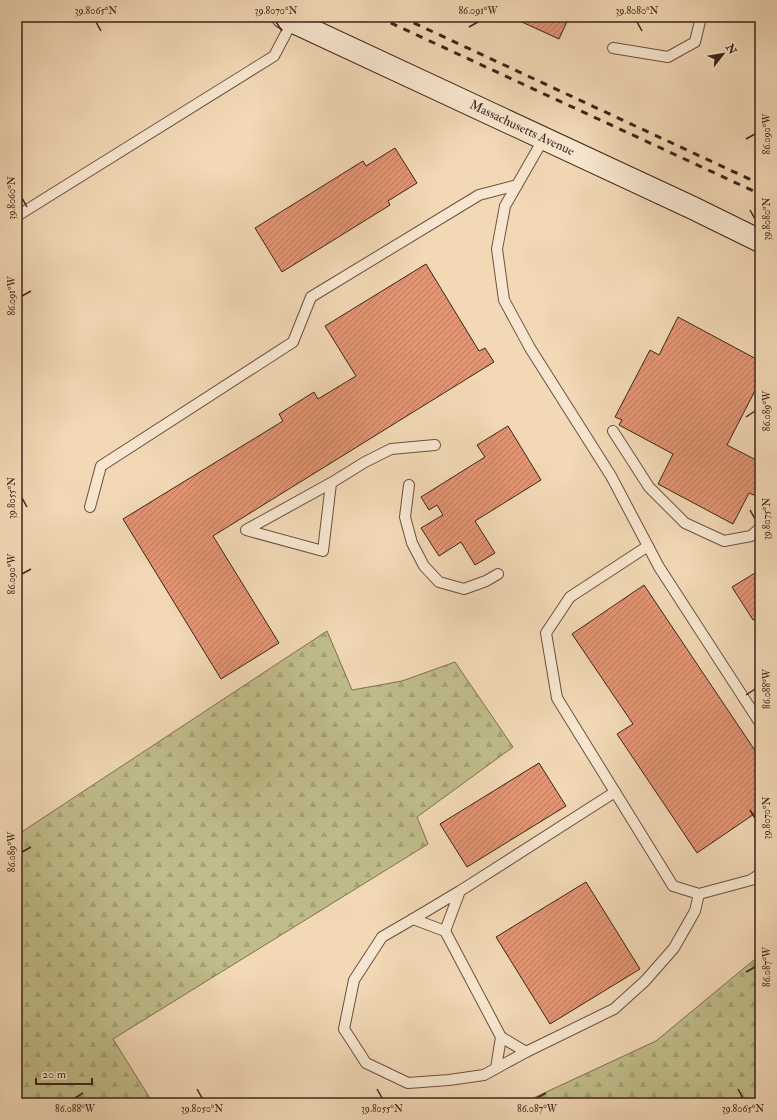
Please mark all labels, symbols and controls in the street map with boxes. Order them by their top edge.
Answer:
text: 39.8065°N [75,5,117,17]
text: 39.8070°N [255,5,297,17]
text: 86.091°W [458,5,498,17]
text: 39.8080°N [615,5,659,17]
north arrow [703,34,743,74]
text: N [723,41,740,58]
street label: Massachusetts Avenue [467,97,578,160]
text: 86.090°W [761,113,773,154]
text: 39.8060°N [6,176,18,220]
text: 39.8080°N [761,197,773,241]
text: 86.091°W [6,276,18,316]
text: 86.089°W [761,390,773,431]
text: 39.8055°N [6,477,18,519]
text: 39.8075°N [761,498,773,540]
text: 86.090°W [6,553,18,594]
text: 86.088°W [761,668,773,709]
text: 39.8070°N [761,797,773,839]
text: 86.089°W [6,831,18,872]
text: 86.087°W [761,946,773,987]
scale bar [36,1060,92,1086]
text: 20 m [42,1067,67,1082]
text: 86.088°W [55,1103,96,1115]
text: 39.8050°N [181,1103,223,1115]
text: 39.8055°N [361,1103,403,1115]
text: 86.087°W [517,1103,558,1115]
text: 39.8065°N [722,1103,764,1115]

